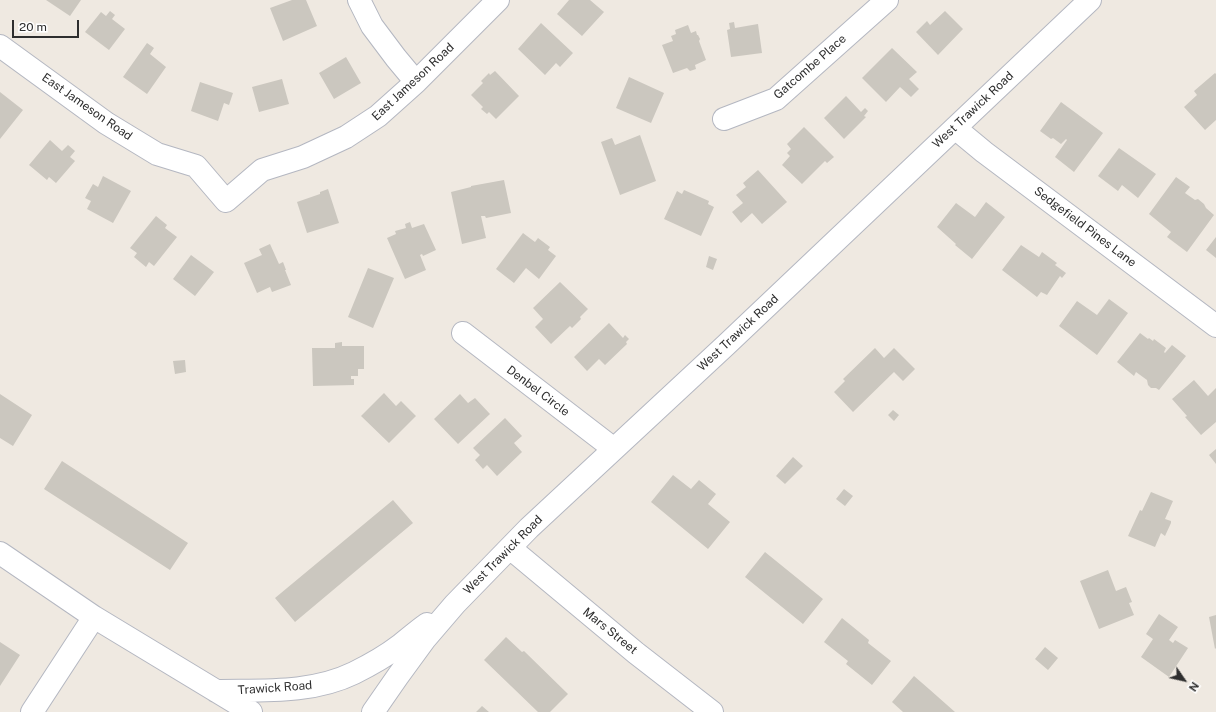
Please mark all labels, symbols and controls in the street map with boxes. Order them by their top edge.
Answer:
scale bar [14,12,81,38]
text: 20 m [19,20,47,34]
street label: Gatcombe Place [771,32,849,102]
street label: East Jameson Road [369,40,457,124]
street label: West Trawick Road [929,69,1017,151]
street label: East Jameson Road [39,70,135,144]
street label: Sedgefield Pines Lane [1031,184,1139,270]
street label: West Trawick Road [694,292,782,374]
street label: Denbel Circle [504,363,572,419]
street label: West Trawick Road [461,513,545,597]
street label: Mars Street [580,605,640,657]
north arrow [1164,660,1204,700]
street label: Trawick Road [237,678,313,698]
text: N [1187,680,1201,694]

